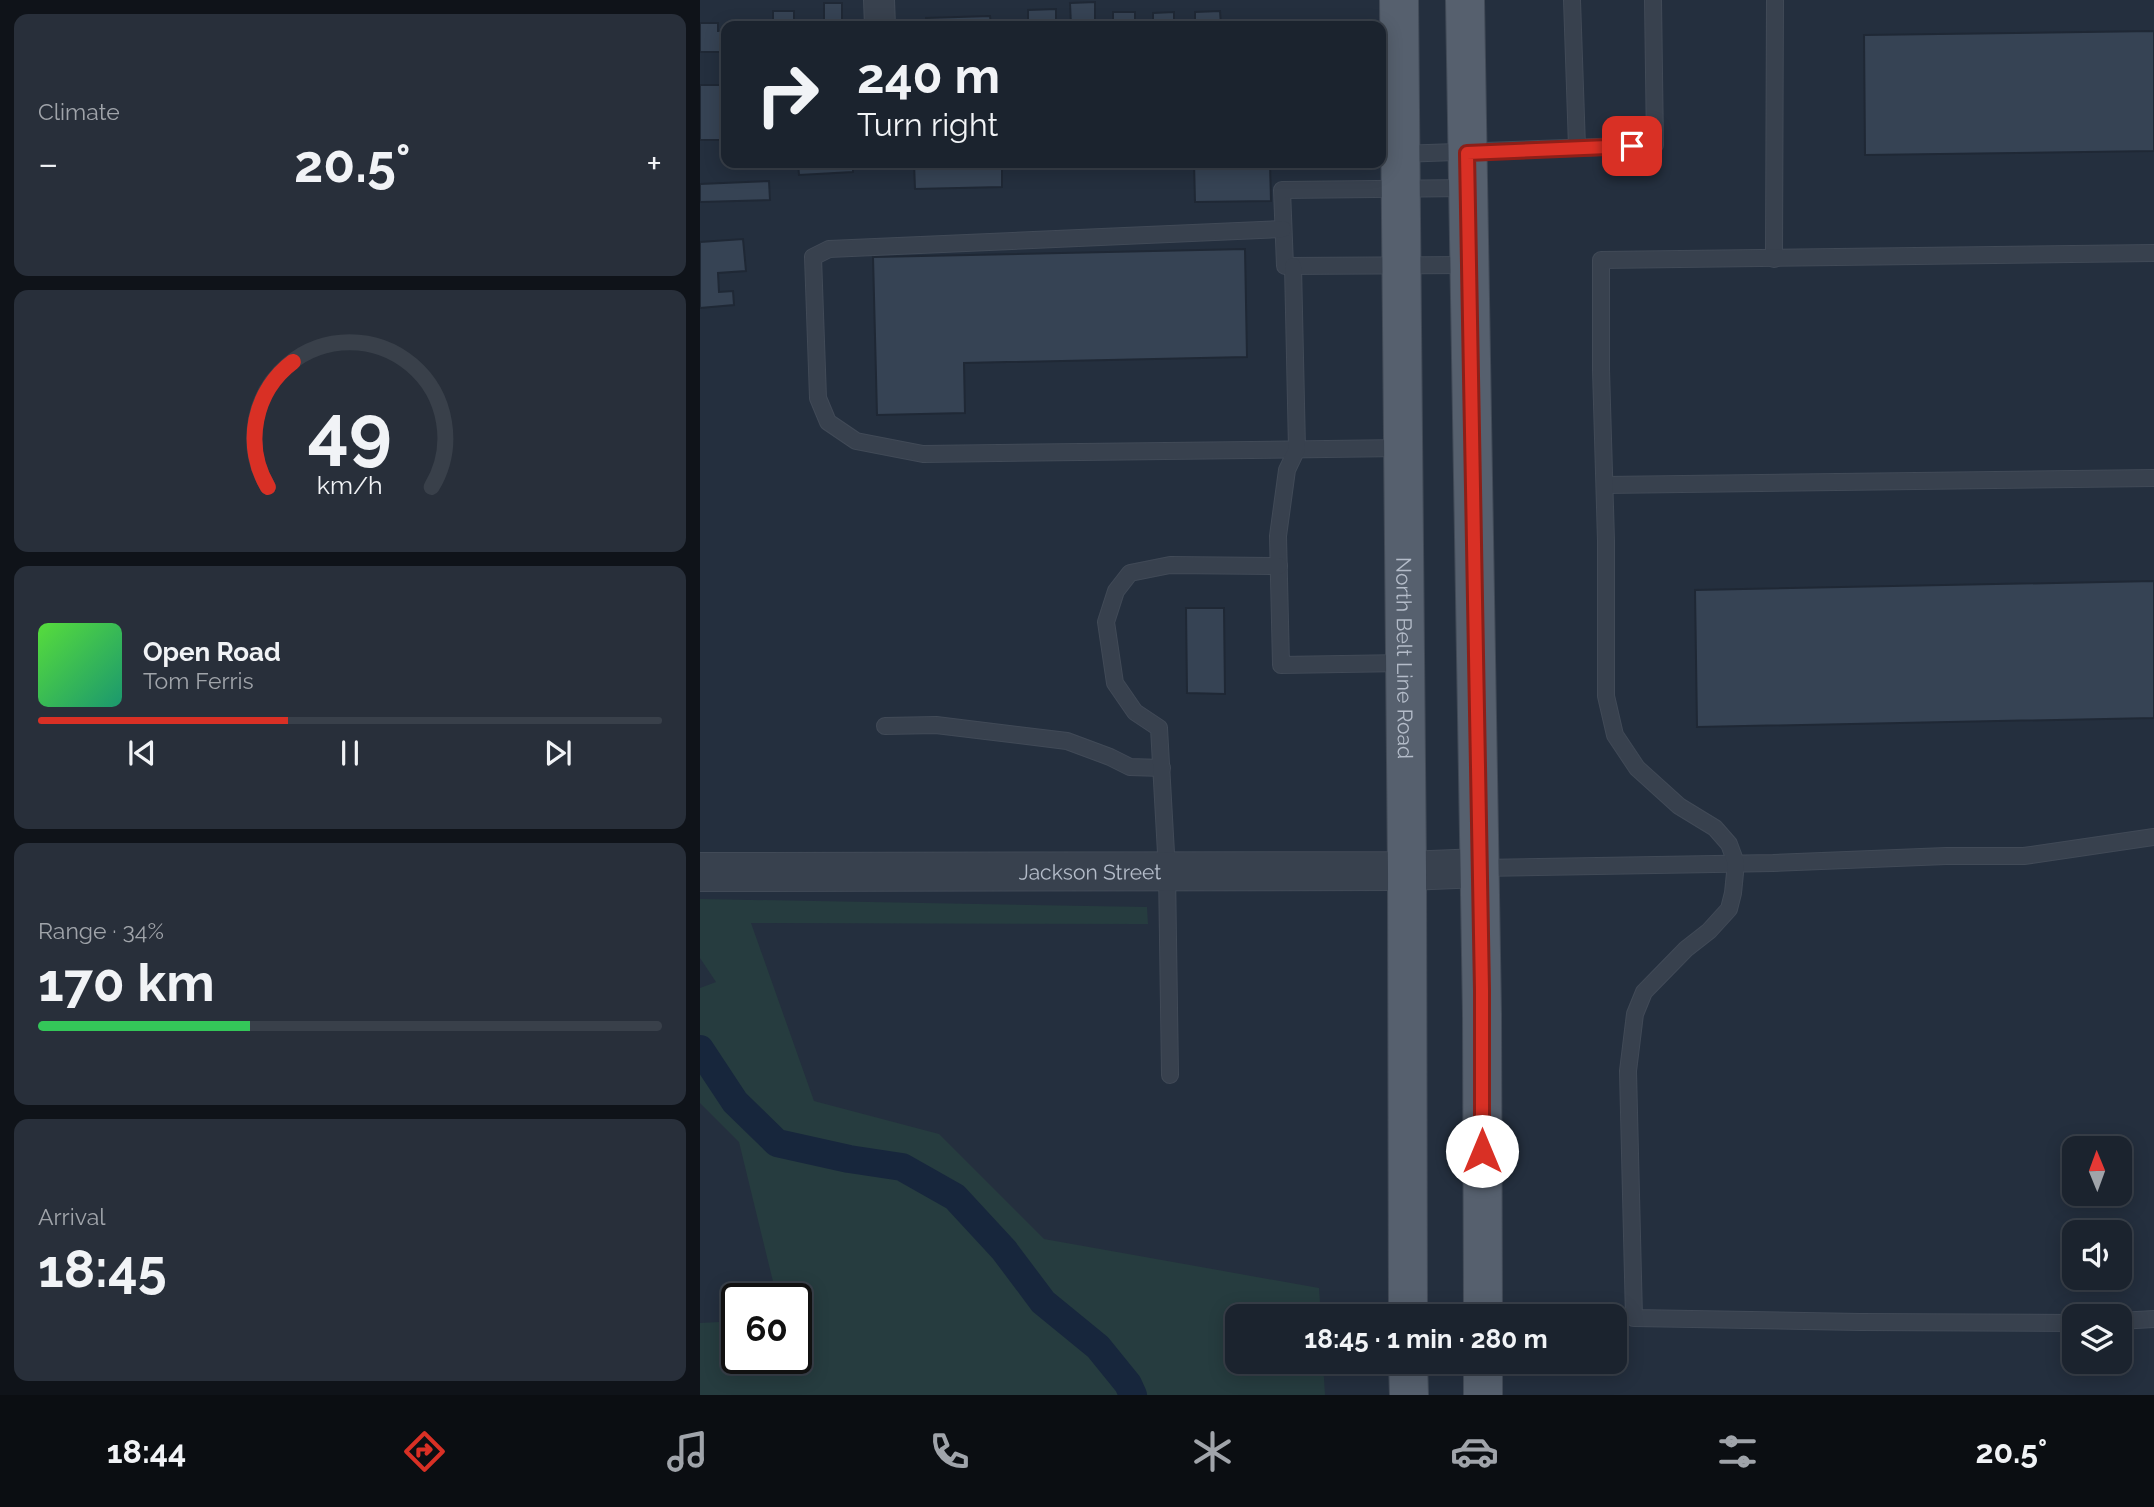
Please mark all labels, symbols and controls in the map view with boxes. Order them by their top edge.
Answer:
text: 240 m [857,47,1000,104]
icon: right [742,49,833,140]
text: Climate [38,98,120,125]
text: Turn right [857,106,998,143]
pin [1602,116,1662,176]
icon: arrive [1613,127,1651,165]
text: 20.5° [294,133,411,194]
text: − [38,141,58,186]
text: + [646,141,662,186]
text: 49 [308,390,392,475]
text: km/h [317,470,383,500]
street label: North Belt Line Road [1392,557,1418,759]
text: Open Road [143,637,281,667]
text: Tom Ferris [143,667,254,694]
icon: previous [123,734,161,772]
icon: pause [331,734,369,772]
icon: next [539,734,577,772]
street label: Jackson Street [1019,859,1161,884]
text: Range · 34% [38,917,164,944]
text: 170 km [38,952,215,1013]
position arrow [1445,1114,1519,1188]
north arrow [2062,1136,2132,1206]
map controls [2062,1136,2132,1374]
text: Arrival [38,1203,105,1230]
button: sound [2062,1220,2132,1290]
text: 18:45 [38,1238,166,1299]
speed limit sign: 60 [721,1283,812,1374]
button: layers [2062,1304,2132,1374]
text: 18:45 · 1 min · 280 m [1304,1324,1548,1354]
icon: directions [400,1427,449,1476]
icon: music [663,1427,712,1476]
icon: phone [925,1427,974,1476]
icon: climate [1188,1427,1237,1476]
icon: car [1450,1427,1499,1476]
icon: filters [1713,1427,1762,1476]
text: 18:44 [107,1433,186,1470]
text: 20.5° [1975,1433,2047,1470]

